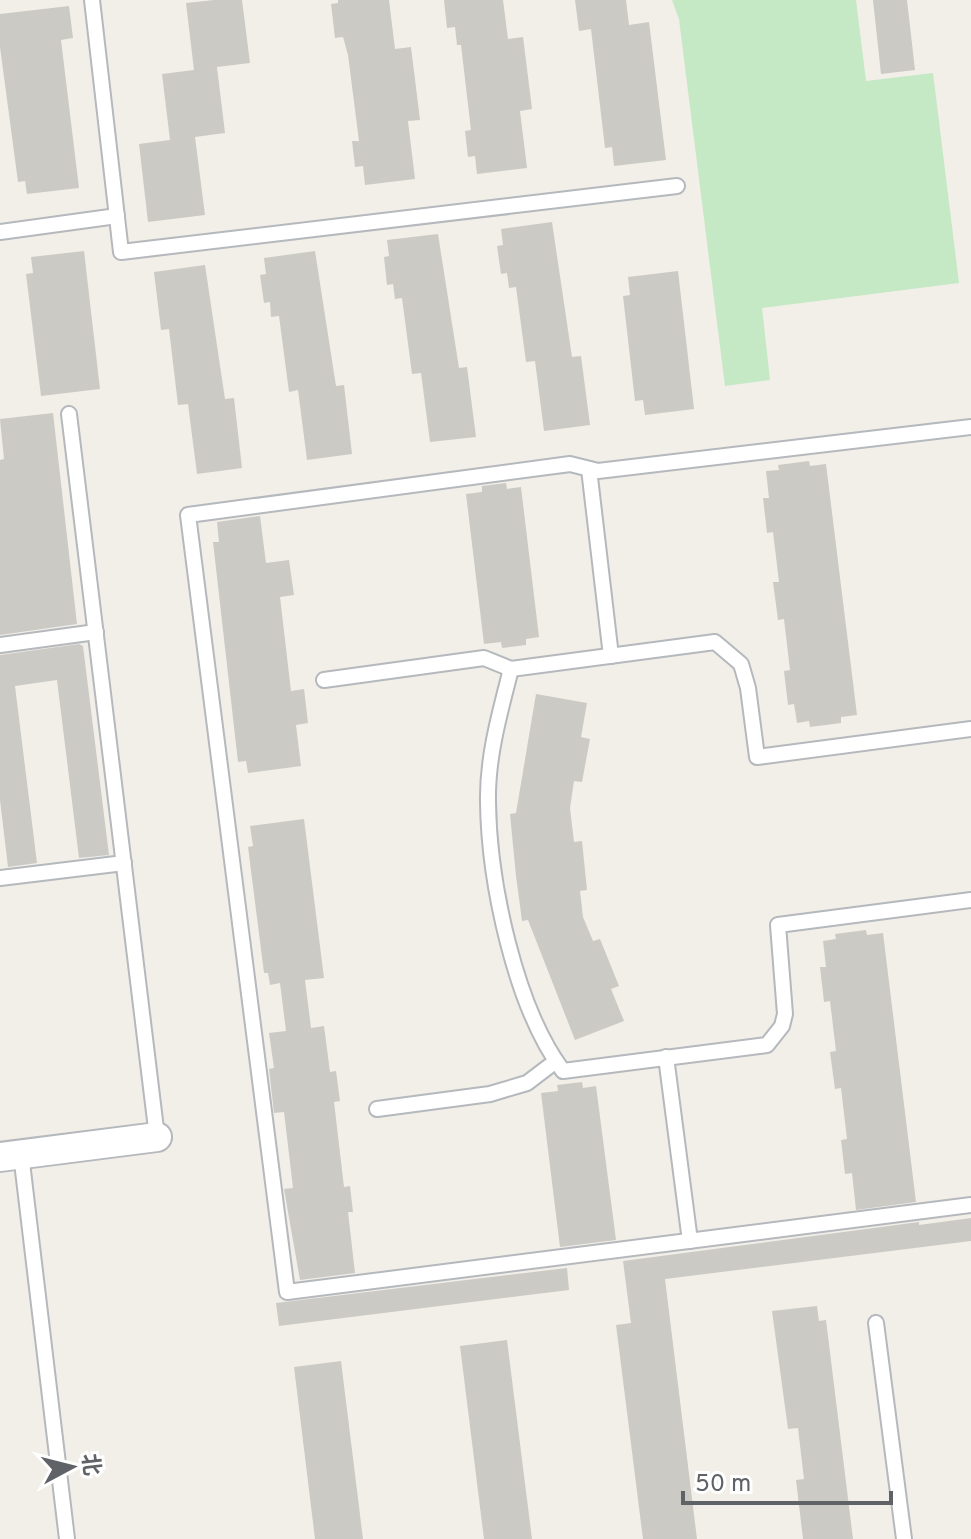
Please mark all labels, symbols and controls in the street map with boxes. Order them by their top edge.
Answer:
north arrow [32,1427,112,1507]
text: 北 [75,1452,104,1477]
scale bar [683,1455,891,1505]
text: 50 m [695,1470,751,1500]

